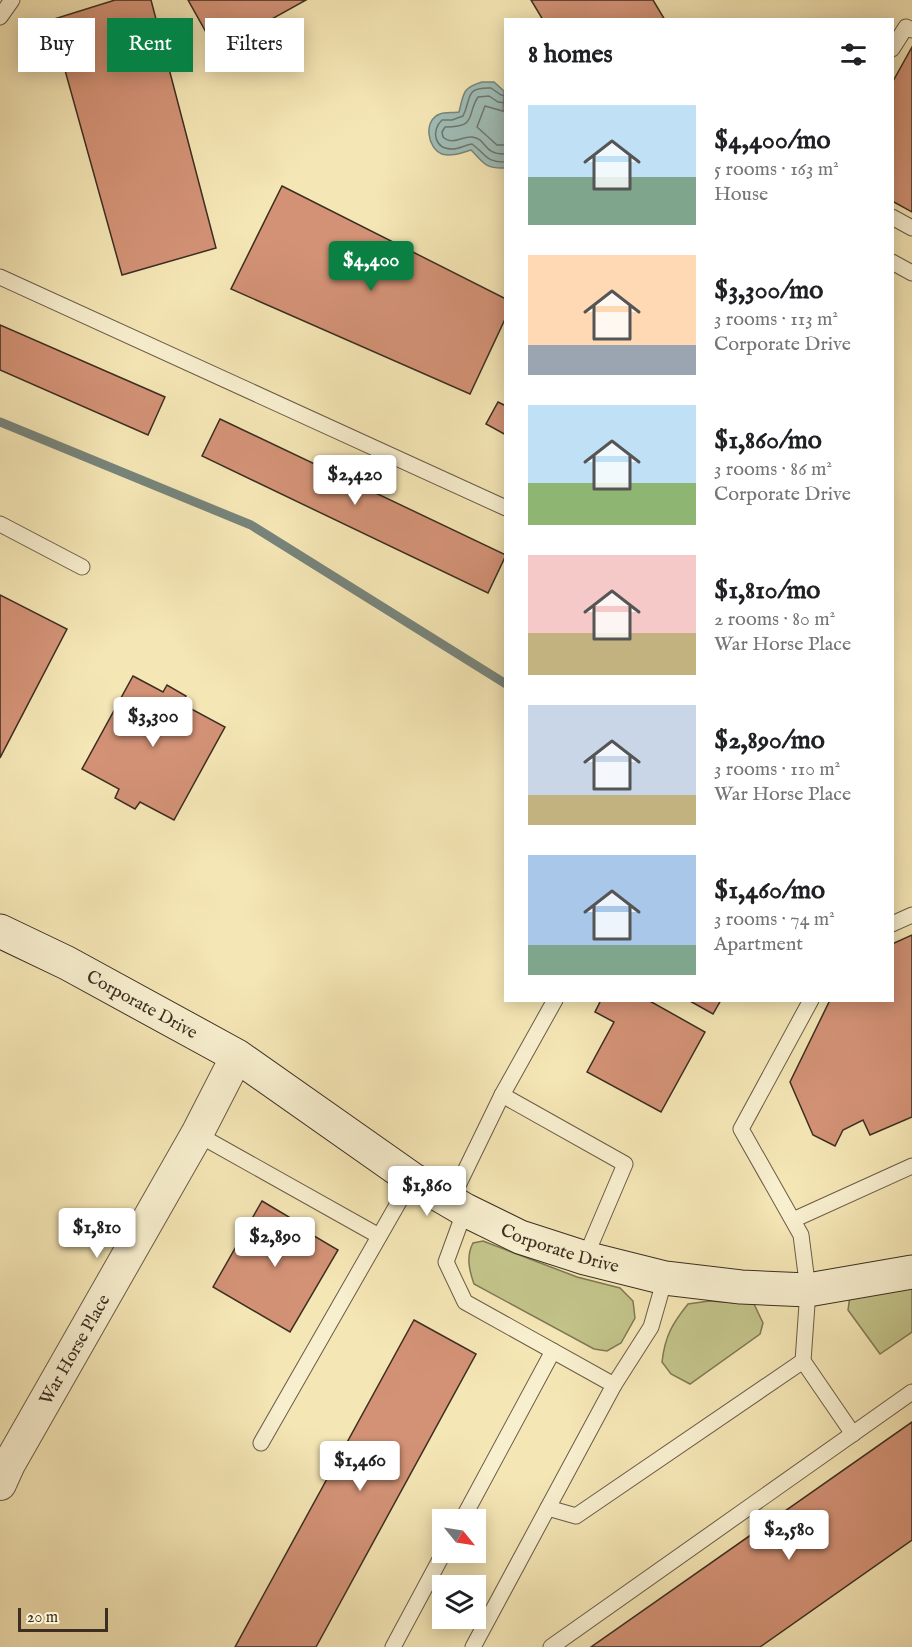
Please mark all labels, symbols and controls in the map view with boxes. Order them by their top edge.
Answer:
chip: Buy [18,18,95,72]
chip: Rent [107,18,193,72]
chip: Filters [205,18,304,72]
text: 8 homes [528,38,613,71]
icon: filters [837,38,870,71]
text: $4,400/mo [714,124,831,157]
icon: home [576,129,648,201]
text: 5 rooms · 163 m² [714,157,839,182]
text: House [714,182,768,207]
pin: $4,400 [322,241,420,292]
text: $4,400 [343,248,399,273]
text: $3,300/mo [714,274,823,307]
icon: home [576,279,648,351]
text: 3 rooms · 113 m² [714,307,838,332]
text: Corporate Drive [714,332,851,357]
text: $1,860/mo [714,424,822,457]
icon: home [576,429,648,501]
pin: $2,420 [306,455,404,506]
text: 3 rooms · 86 m² [714,457,832,482]
text: $2,420 [327,462,383,487]
text: Corporate Drive [714,482,851,507]
text: $1,810/mo [714,574,820,607]
icon: home [576,579,648,651]
text: 2 rooms · 80 m² [714,607,835,632]
text: War Horse Place [714,632,851,657]
pin: $3,300 [104,697,202,748]
text: $3,300 [128,704,179,729]
text: $2,890/mo [714,724,825,757]
icon: home [576,729,648,801]
text: 3 rooms · 110 m² [714,757,840,782]
text: War Horse Place [714,782,851,807]
text: $1,460/mo [714,874,825,907]
icon: home [576,879,648,951]
text: 3 rooms · 74 m² [714,907,835,932]
text: Apartment [714,932,803,957]
street label: Corporate Drive [82,966,201,1045]
pin: $1,860 [378,1166,476,1217]
text: $1,860 [402,1173,452,1198]
pin: $1,810 [48,1208,146,1259]
text: $1,810 [73,1215,121,1240]
pin: $2,890 [226,1217,324,1268]
street label: Corporate Drive [496,1219,621,1279]
text: $2,890 [249,1224,301,1249]
street label: War Horse Place [35,1291,116,1409]
pin: $1,460 [311,1441,409,1492]
text: $1,460 [334,1448,386,1473]
north arrow [432,1509,486,1563]
map controls [432,1509,486,1629]
pin: $2,580 [740,1510,838,1561]
text: $2,580 [764,1517,814,1542]
button: layers [432,1575,486,1629]
scale bar [18,1605,108,1632]
text: 20 m [27,1608,58,1628]

